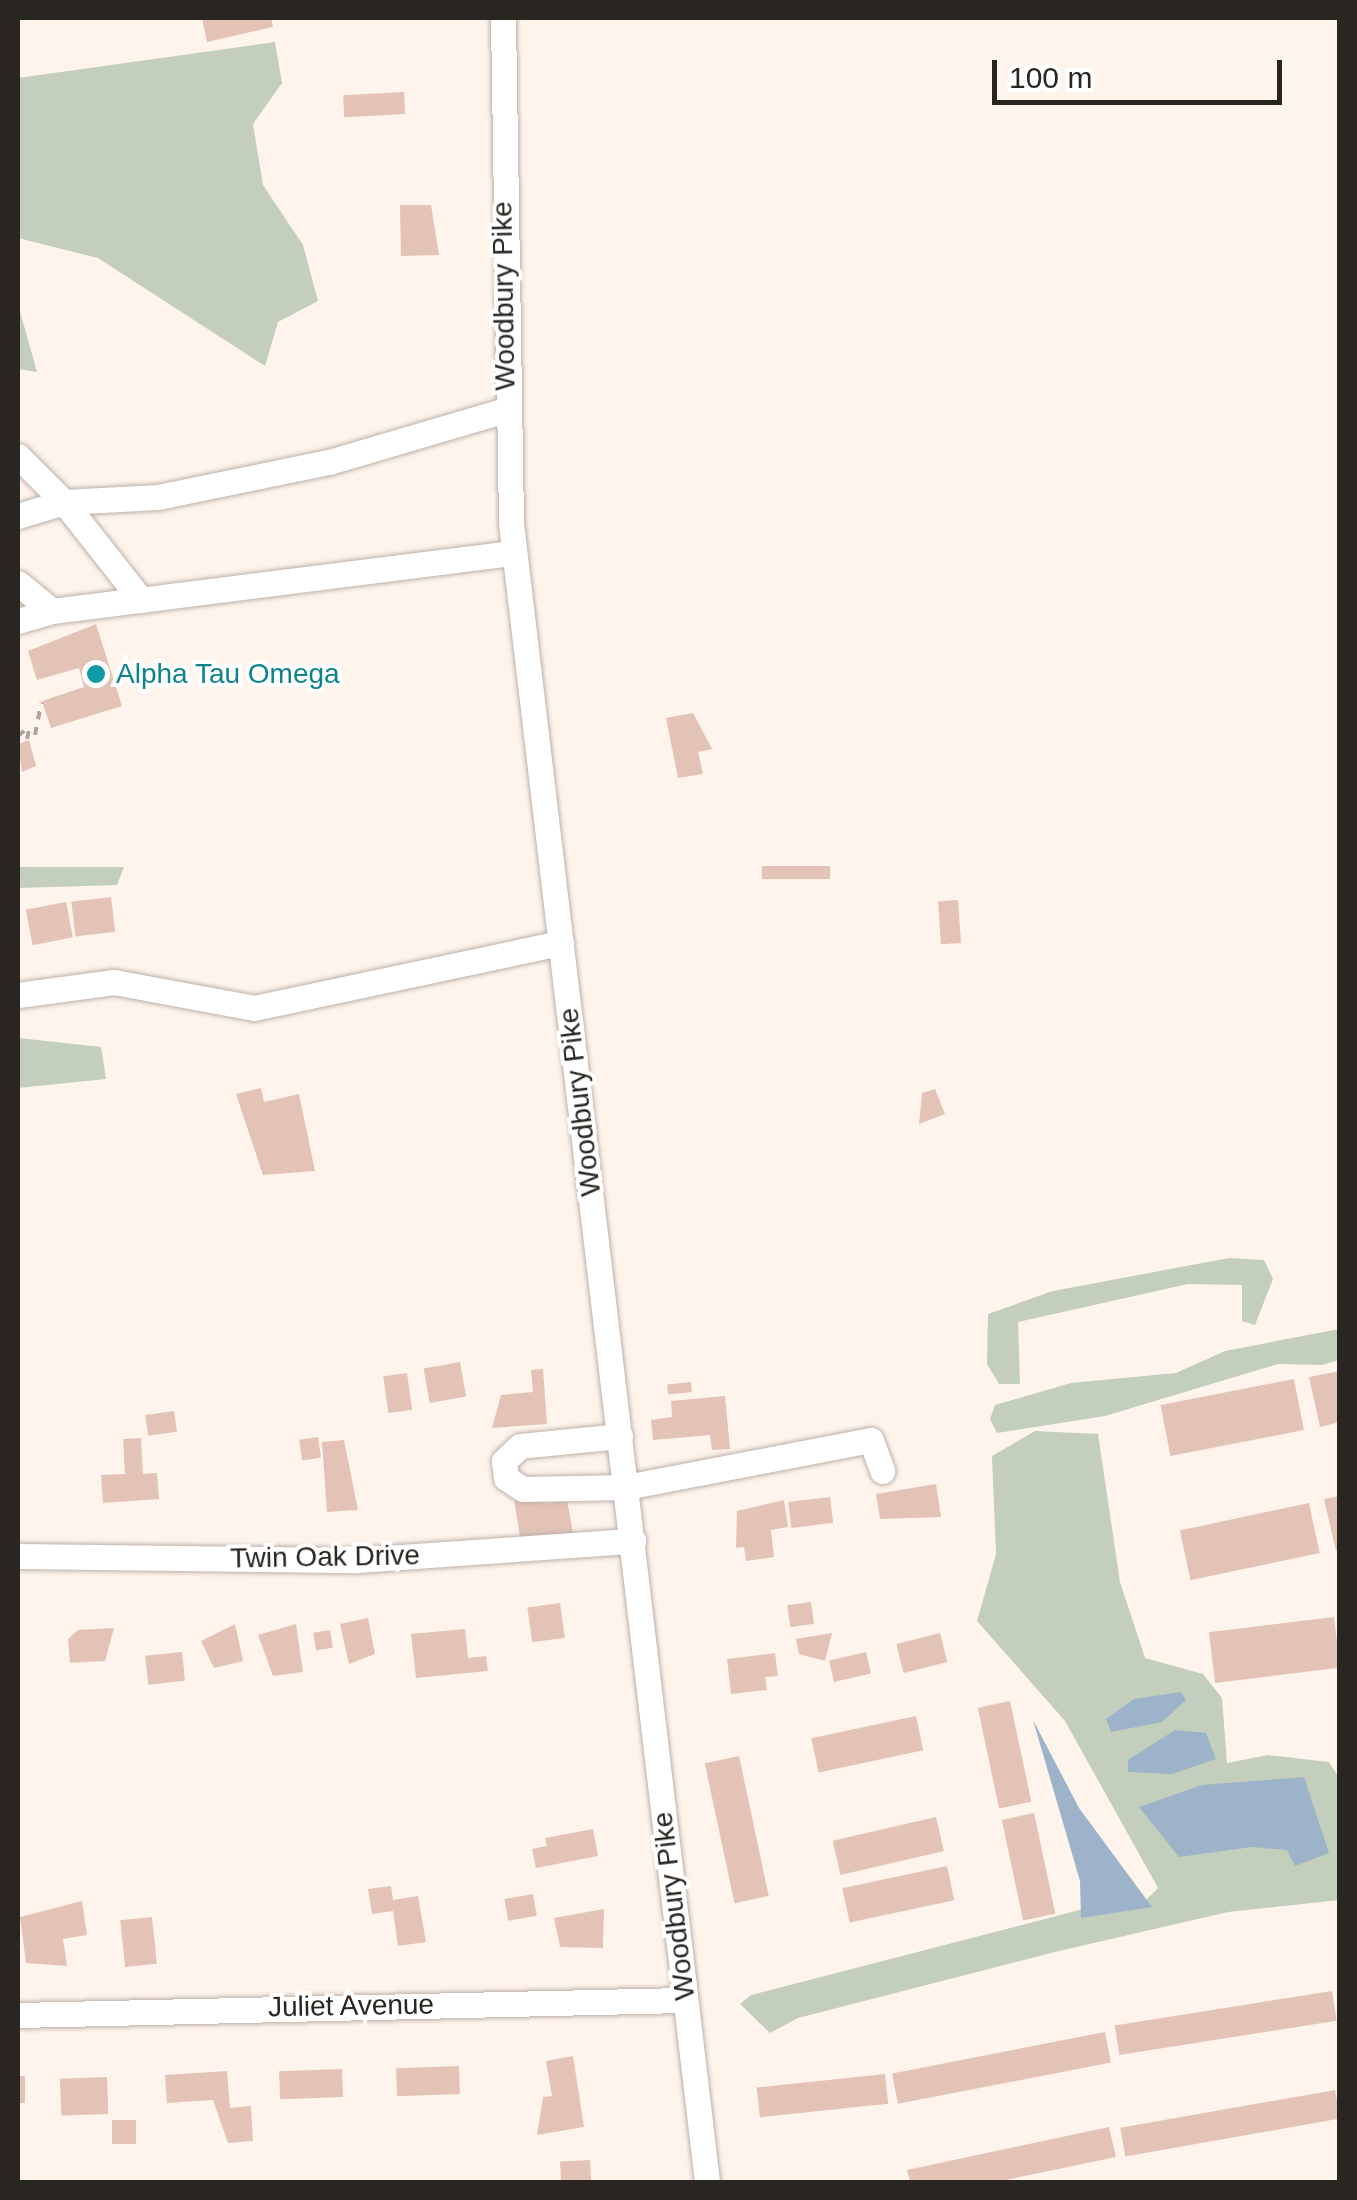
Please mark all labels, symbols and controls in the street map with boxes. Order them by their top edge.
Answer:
scale bar [997,40,1287,102]
text: 100 m [1009,61,1092,94]
street label: Woodbury Pike [486,201,522,391]
place label: Alpha Tau Omega [116,657,340,691]
marker: Alpha Tau Omega [85,663,107,685]
street label: Woodbury Pike [552,1006,608,1198]
street label: Twin Oak Drive [230,1539,420,1575]
street label: Woodbury Pike [646,1810,702,2002]
street label: Juliet Avenue [267,1988,435,2024]

